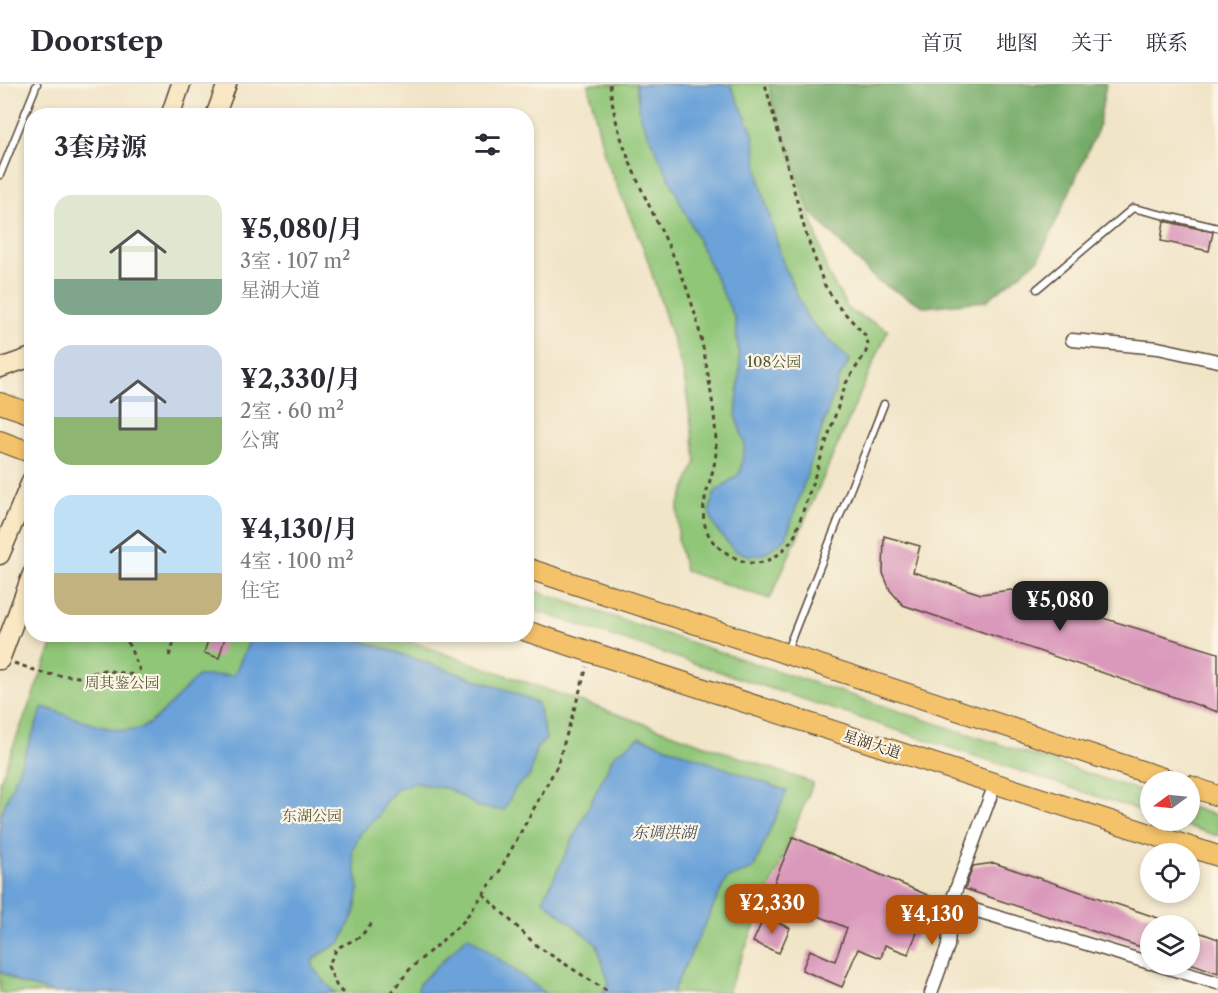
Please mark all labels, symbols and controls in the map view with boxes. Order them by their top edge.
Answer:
text: Doorstep [30,24,163,58]
text: 首页 [921,30,963,55]
text: 地图 [996,30,1038,55]
text: 关于 [1071,30,1113,55]
text: 联系 [1146,30,1188,55]
icon: filters [471,128,504,161]
text: 3套房源 [54,131,147,163]
text: ¥5,080/月 [240,213,363,245]
icon: home [102,219,174,291]
text: 3室 · 107 m² [240,249,350,273]
text: 星湖大道 [240,278,320,302]
park label: 108公园 [747,352,801,371]
text: ¥2,330/月 [240,363,362,395]
icon: home [102,369,174,441]
text: 2室 · 60 m² [240,399,344,423]
text: 公寓 [240,428,280,452]
text: ¥4,130/月 [240,513,359,545]
icon: home [102,519,174,591]
text: 4室 · 100 m² [240,549,354,573]
text: 住宅 [240,578,280,602]
pin: ¥5,080 [1011,581,1109,632]
text: ¥5,080 [1026,588,1094,612]
park label: 周其鉴公园 [84,673,160,692]
street label: 星湖大道 [841,726,903,762]
north arrow [1140,771,1200,831]
map controls [1140,771,1200,975]
park label: 东湖公园 [282,806,342,825]
water label: 东调洪湖 [632,822,699,842]
button: locate [1140,843,1200,903]
pin: ¥2,330 [723,884,821,935]
text: ¥2,330 [739,891,805,915]
pin: ¥4,130 [883,895,981,946]
text: ¥4,130 [900,902,964,926]
button: layers [1140,915,1200,975]

